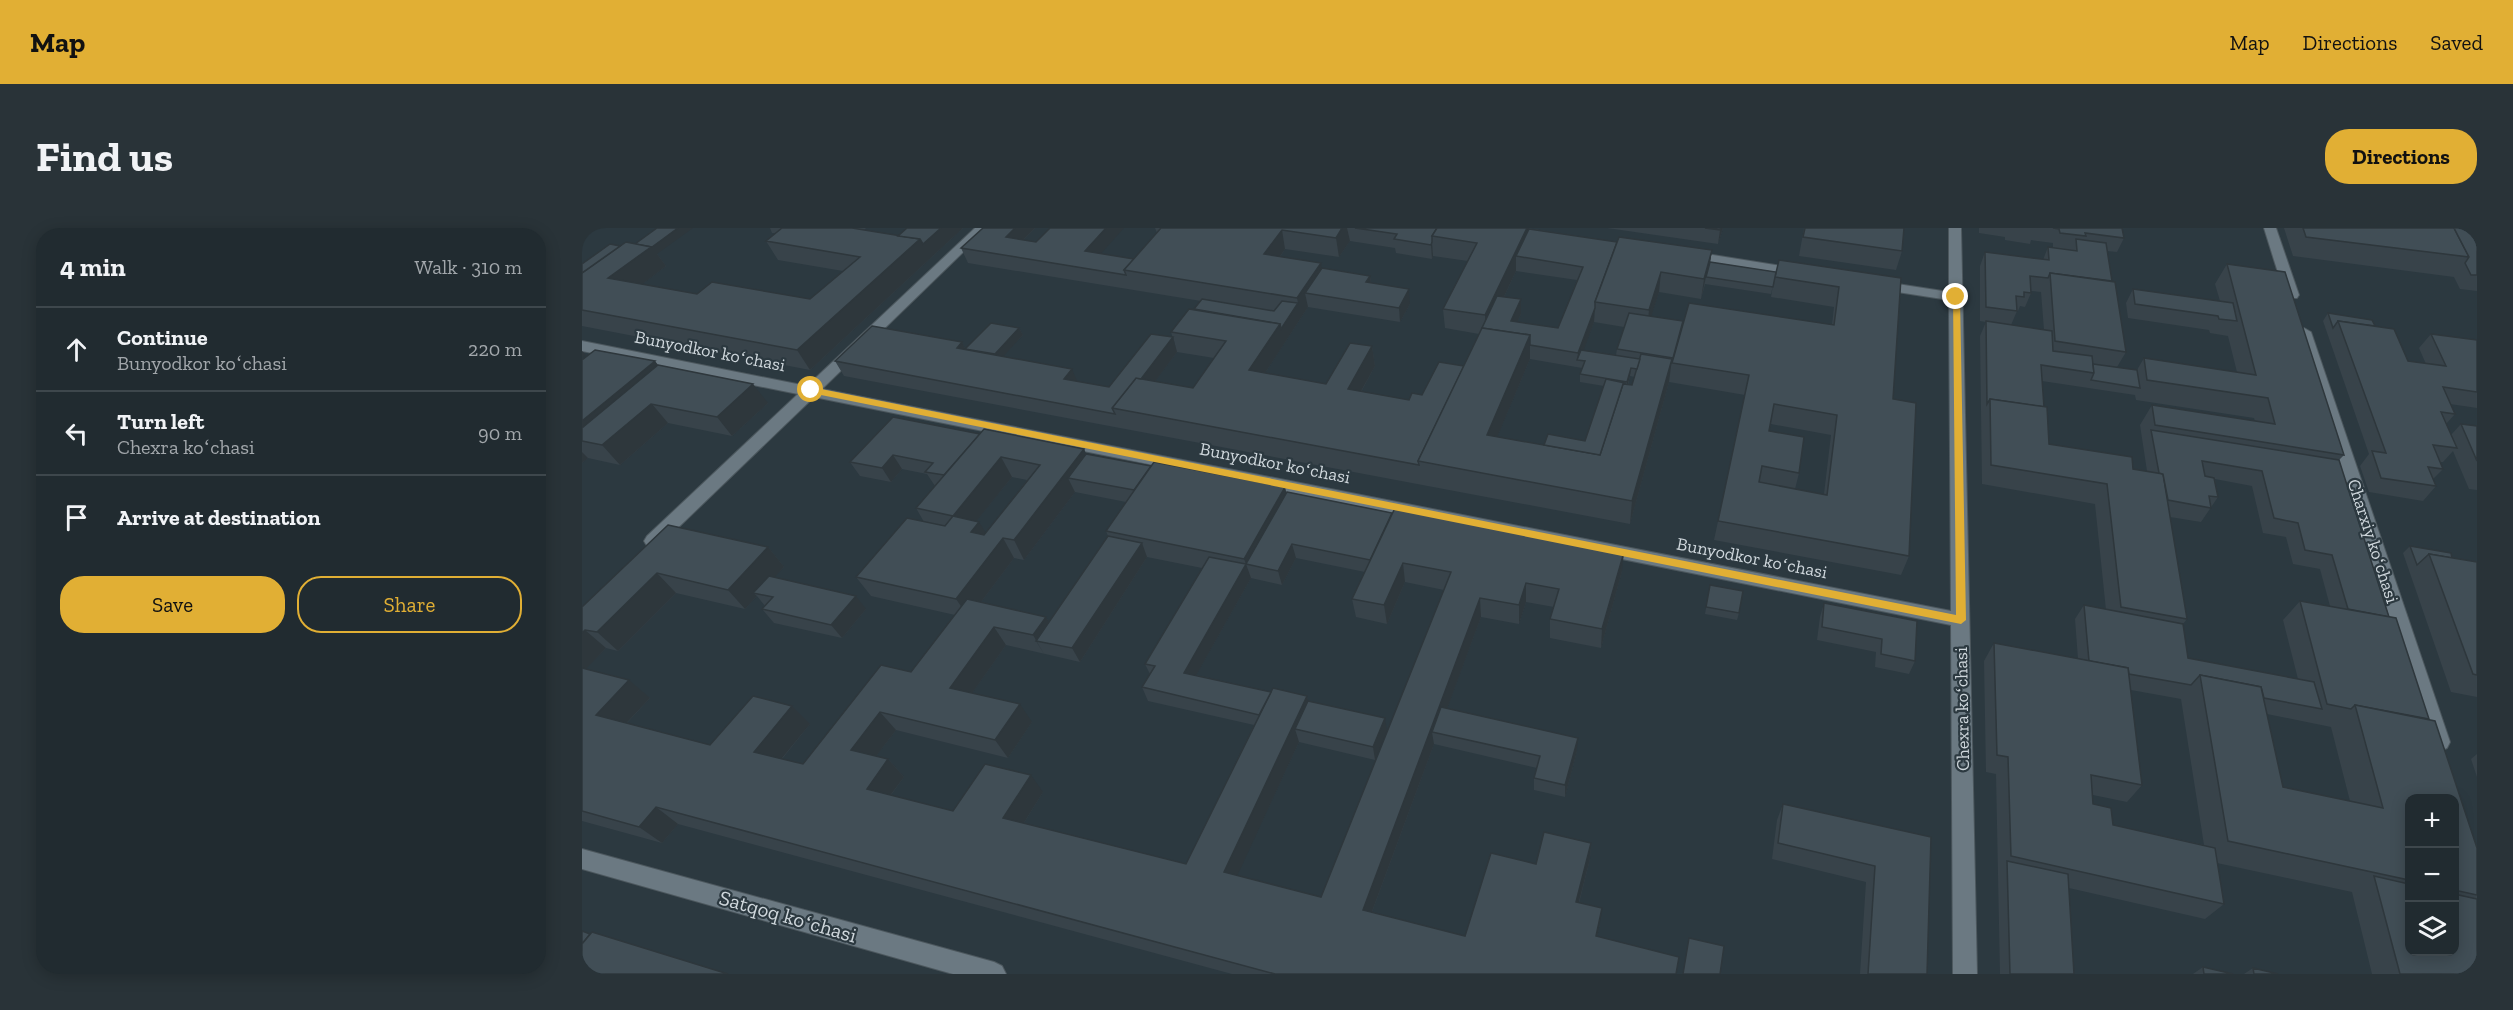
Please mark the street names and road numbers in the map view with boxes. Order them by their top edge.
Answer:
street label: Bunyodkor koʻchasi [633,326,787,376]
street label: Bunyodkor koʻchasi [1198,438,1352,488]
street label: Charxiy koʻchasi [2343,476,2403,606]
street label: Bunyodkor koʻchasi [1675,533,1829,583]
street label: Chexra koʻchasi [1950,647,1974,771]
street label: Satqoq koʻchasi [716,884,860,948]

